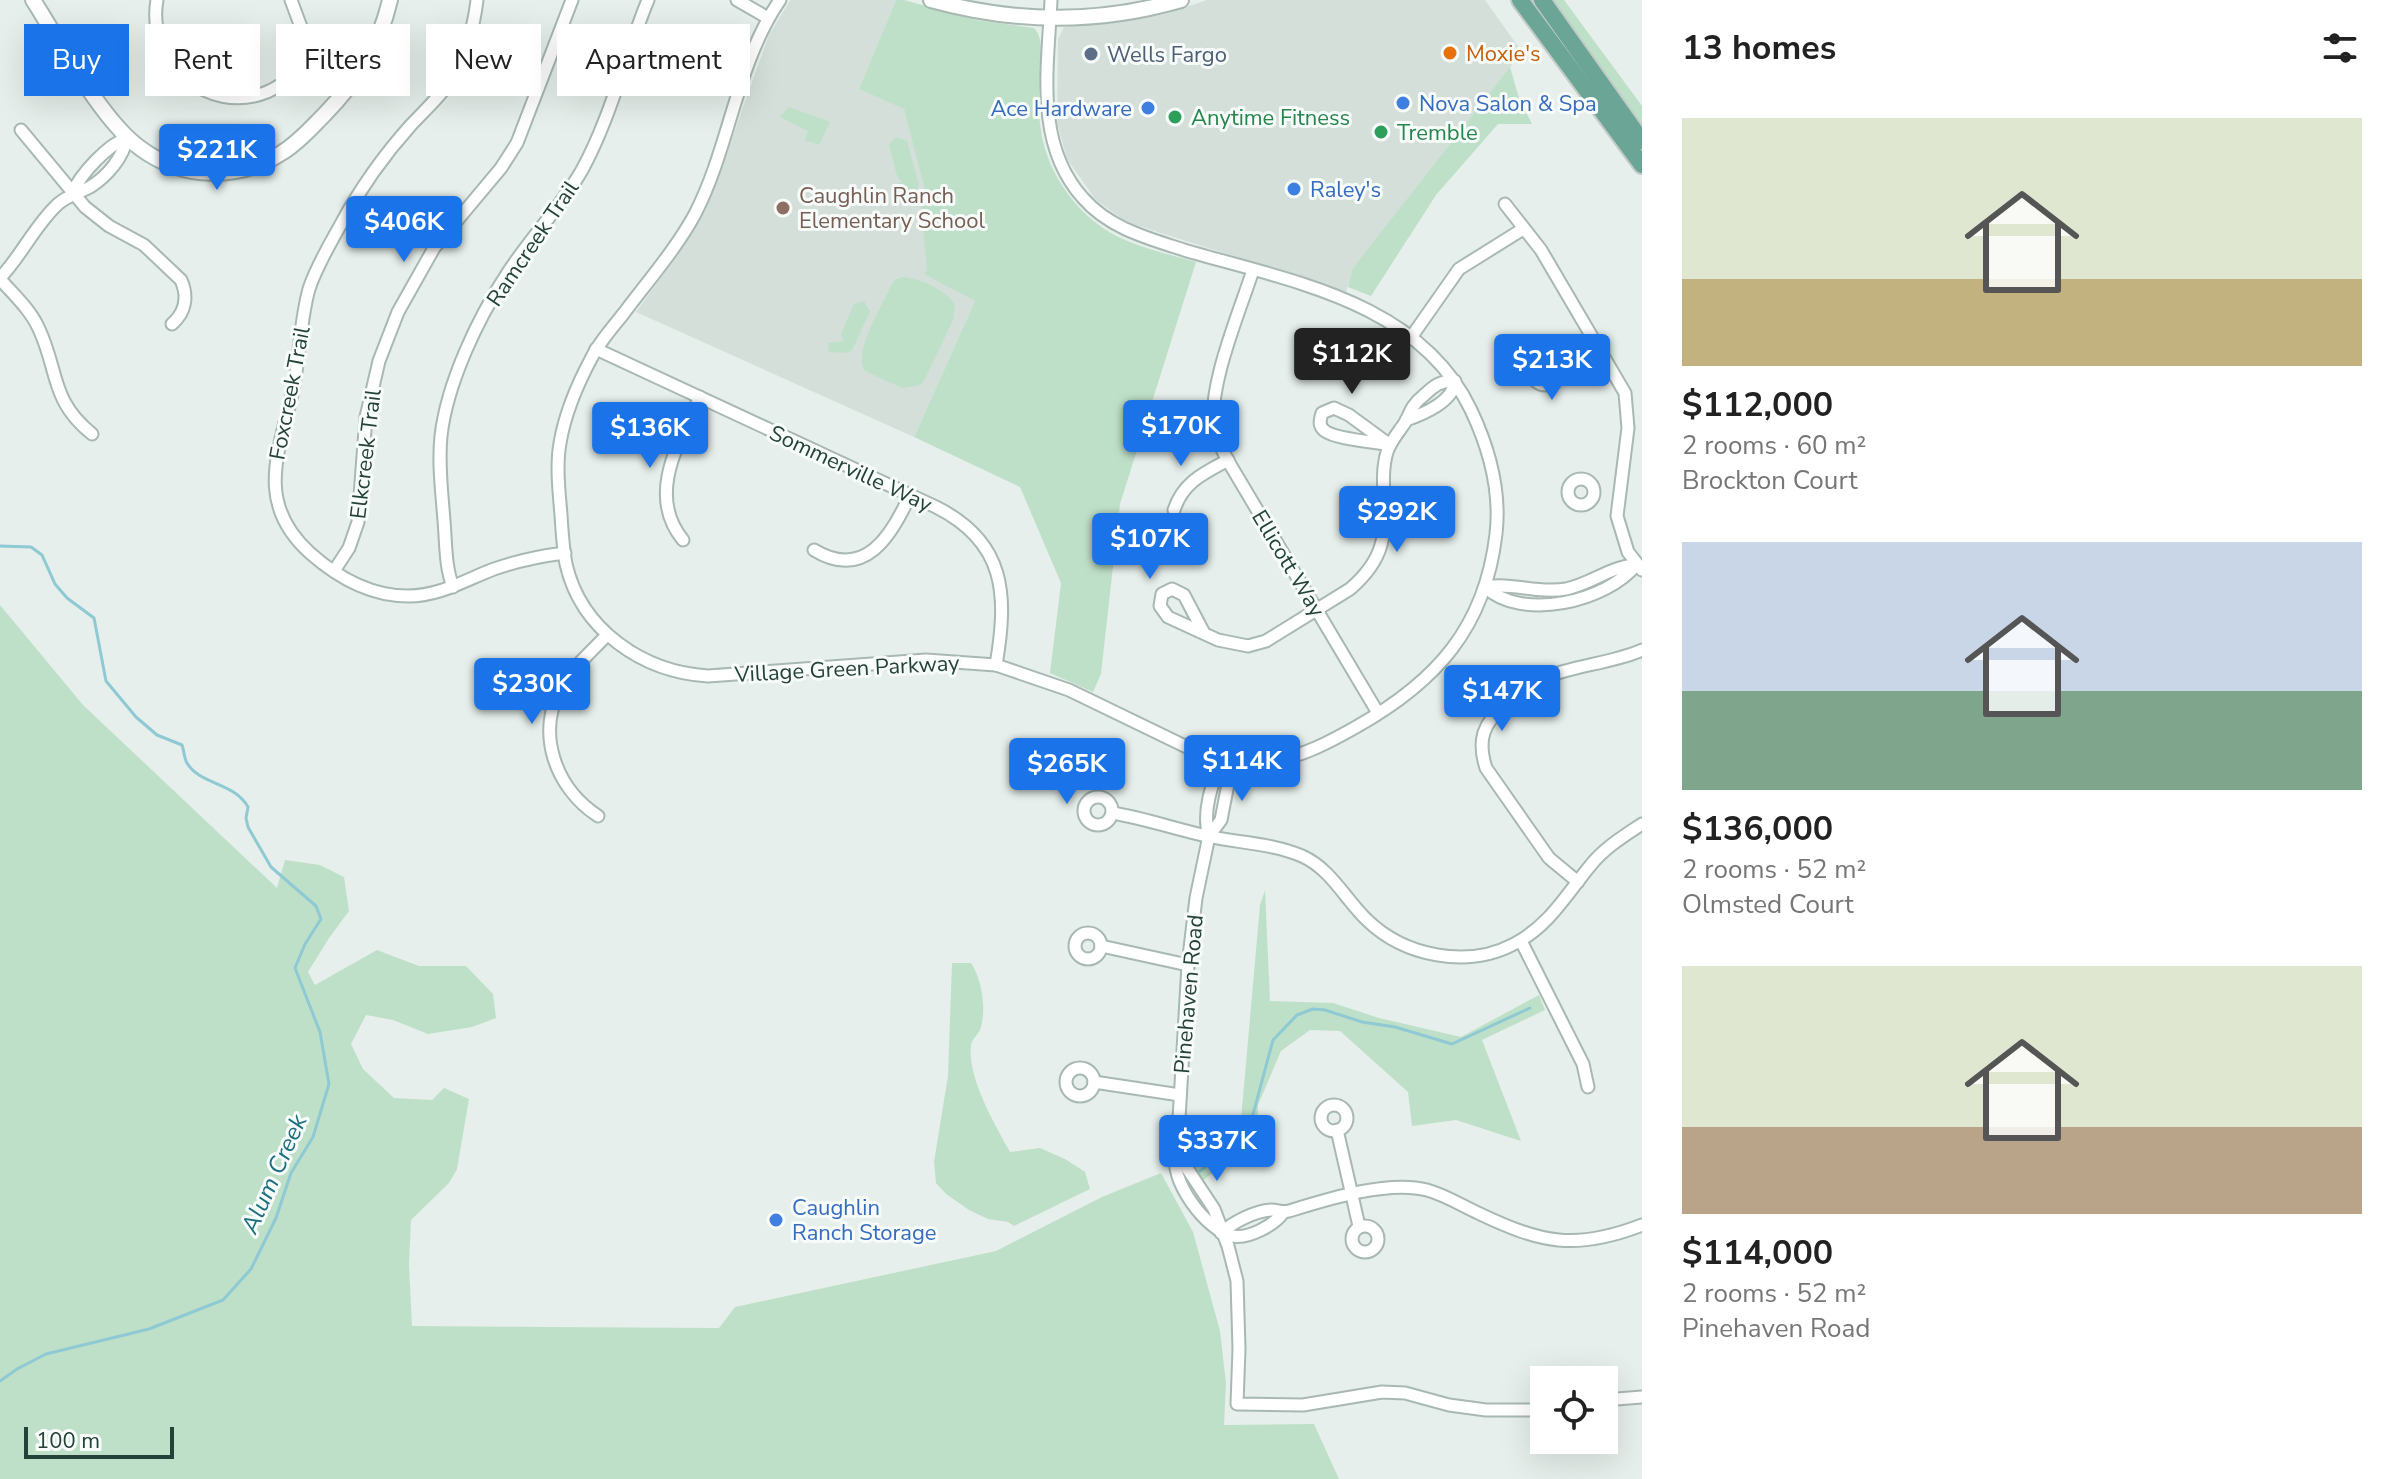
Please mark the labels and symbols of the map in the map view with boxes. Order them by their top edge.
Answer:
place label: Moxie's [1466,39,1541,69]
place label: Wells Fargo [1107,40,1227,70]
marker: Moxie's [1441,44,1459,62]
marker: Wells Fargo [1082,45,1100,63]
place label: Nova Salon & Spa [1419,89,1597,119]
place label: Ace Hardware [990,94,1132,124]
marker: Nova Salon & Spa [1394,94,1412,112]
marker: Ace Hardware [1139,99,1157,117]
place label: Anytime Fitness [1191,103,1350,133]
marker: Anytime Fitness [1166,108,1184,126]
place label: Tremble [1397,118,1478,148]
marker: Tremble [1372,123,1390,141]
pin: $221K [161,124,273,192]
street label: Ramcreek Trail [480,174,586,312]
place label: Raley's [1310,175,1381,205]
marker: Raley's [1285,180,1303,198]
place label: Caughlin Ranch Elementary School [799,181,985,236]
pin: $406K [348,196,460,264]
marker: Caughlin Ranch Elementary School [774,199,792,217]
street label: Foxcreek Trail [262,323,318,463]
pin: $112K [1296,328,1408,396]
pin: $213K [1496,334,1608,402]
street label: Elkcreek Trail [343,387,389,521]
pin: $170K [1125,400,1237,468]
pin: $136K [594,402,706,470]
street label: Sommerville Way [764,418,937,520]
pin: $292K [1341,486,1453,554]
street label: Ellicott Way [1244,505,1332,623]
pin: $107K [1094,513,1206,581]
street label: Village Green Parkway [733,648,961,690]
pin: $230K [476,658,588,726]
pin: $147K [1446,665,1558,733]
pin: $114K [1186,735,1298,803]
pin: $265K [1011,738,1123,806]
street label: Pinehaven Road [1167,913,1211,1075]
water label: Alum Creek [233,1109,315,1239]
pin: $337K [1161,1115,1273,1183]
place label: Caughlin Ranch Storage [792,1193,937,1248]
marker: Caughlin Ranch Storage [767,1211,785,1229]
scale bar [24,1423,174,1459]

